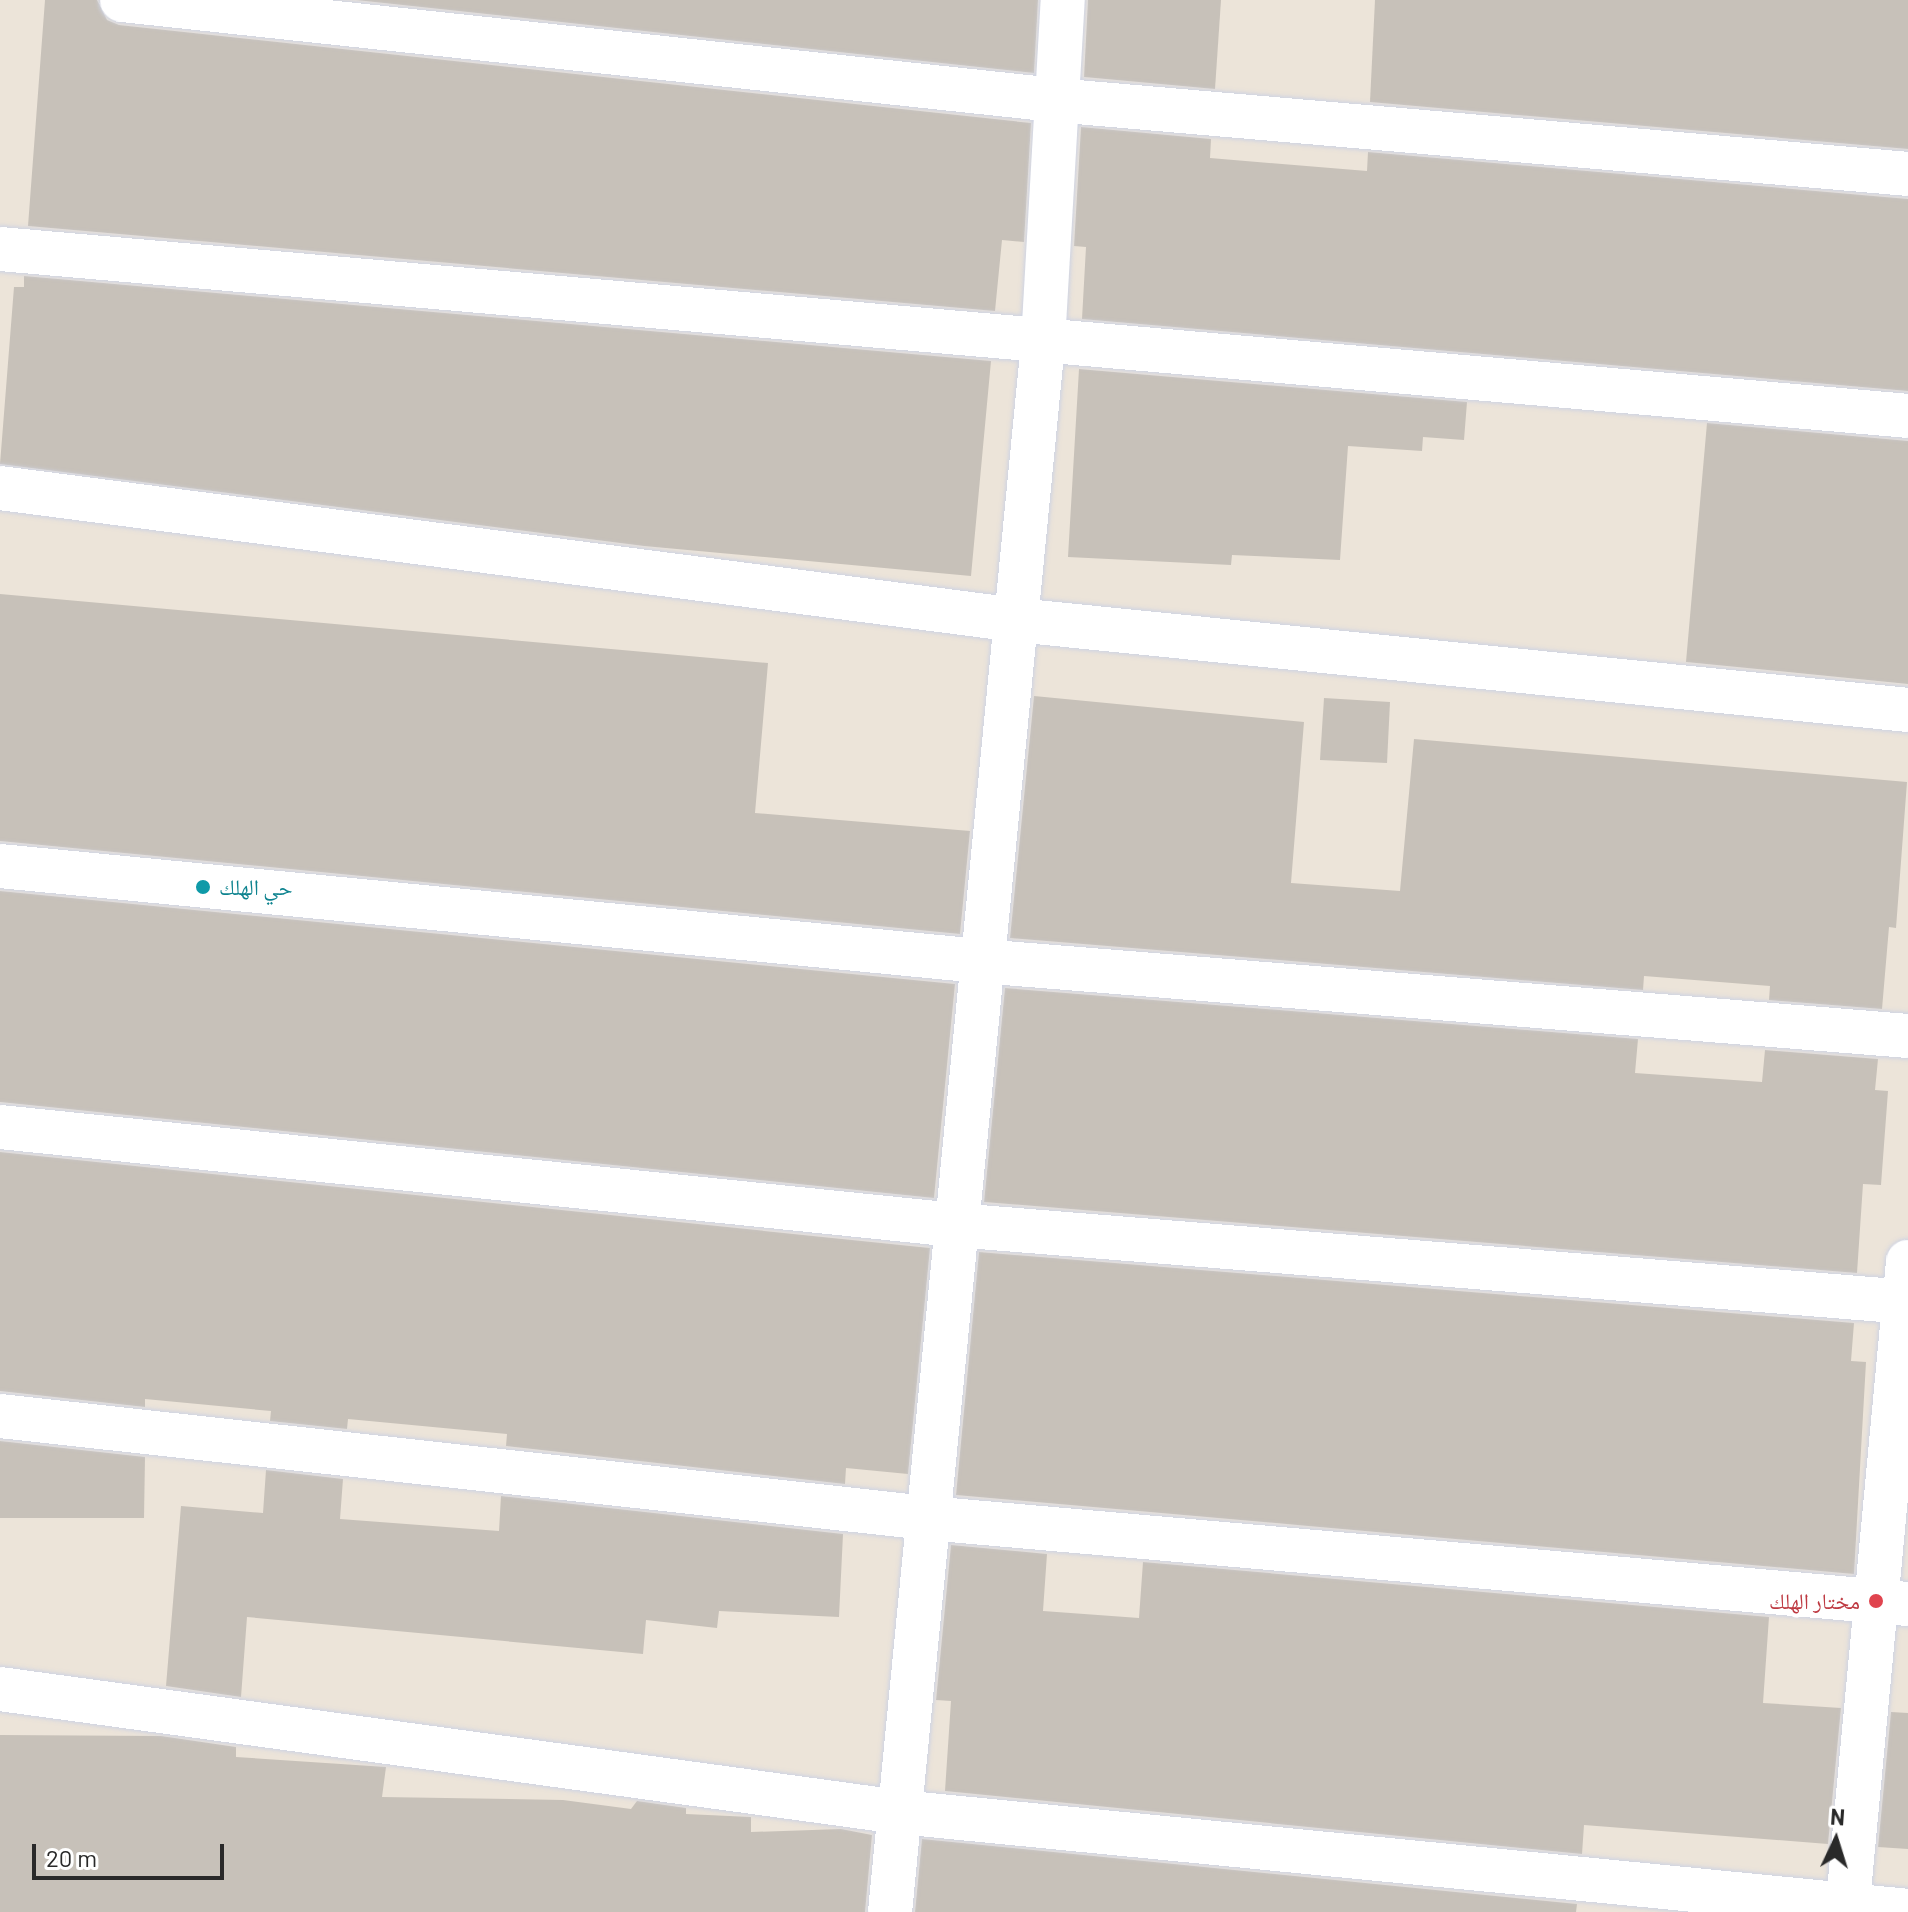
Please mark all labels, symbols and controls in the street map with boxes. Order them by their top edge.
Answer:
place label: حي الهلك [219,874,292,900]
marker: حي الهلك [194,878,212,896]
place label: مختار الهلك [1769,1588,1860,1614]
marker: مختار الهلك [1867,1592,1885,1610]
north arrow [1796,1800,1876,1880]
text: N [1829,1803,1846,1830]
scale bar [36,1828,228,1878]
text: 20 m [46,1843,97,1872]

